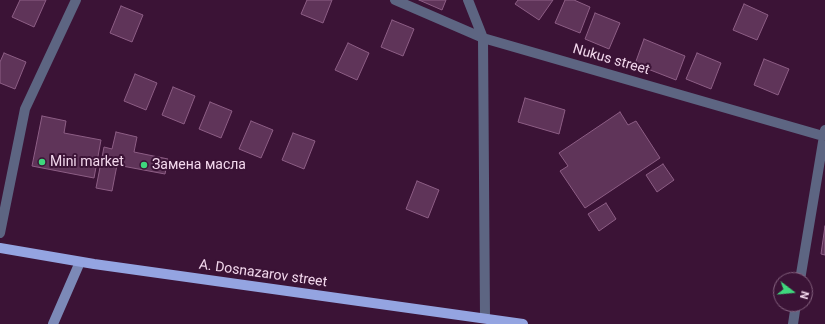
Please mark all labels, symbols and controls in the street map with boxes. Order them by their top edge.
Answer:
street label: Nukus street [571,41,651,79]
place label: Mini market [50,154,124,170]
marker: Mini market [37,157,47,167]
place label: Замена масла [152,157,246,173]
marker: Замена масла [139,160,149,170]
street label: A. Dosnazarov street [198,257,328,291]
north arrow [773,272,813,312]
text: N [797,290,811,301]

